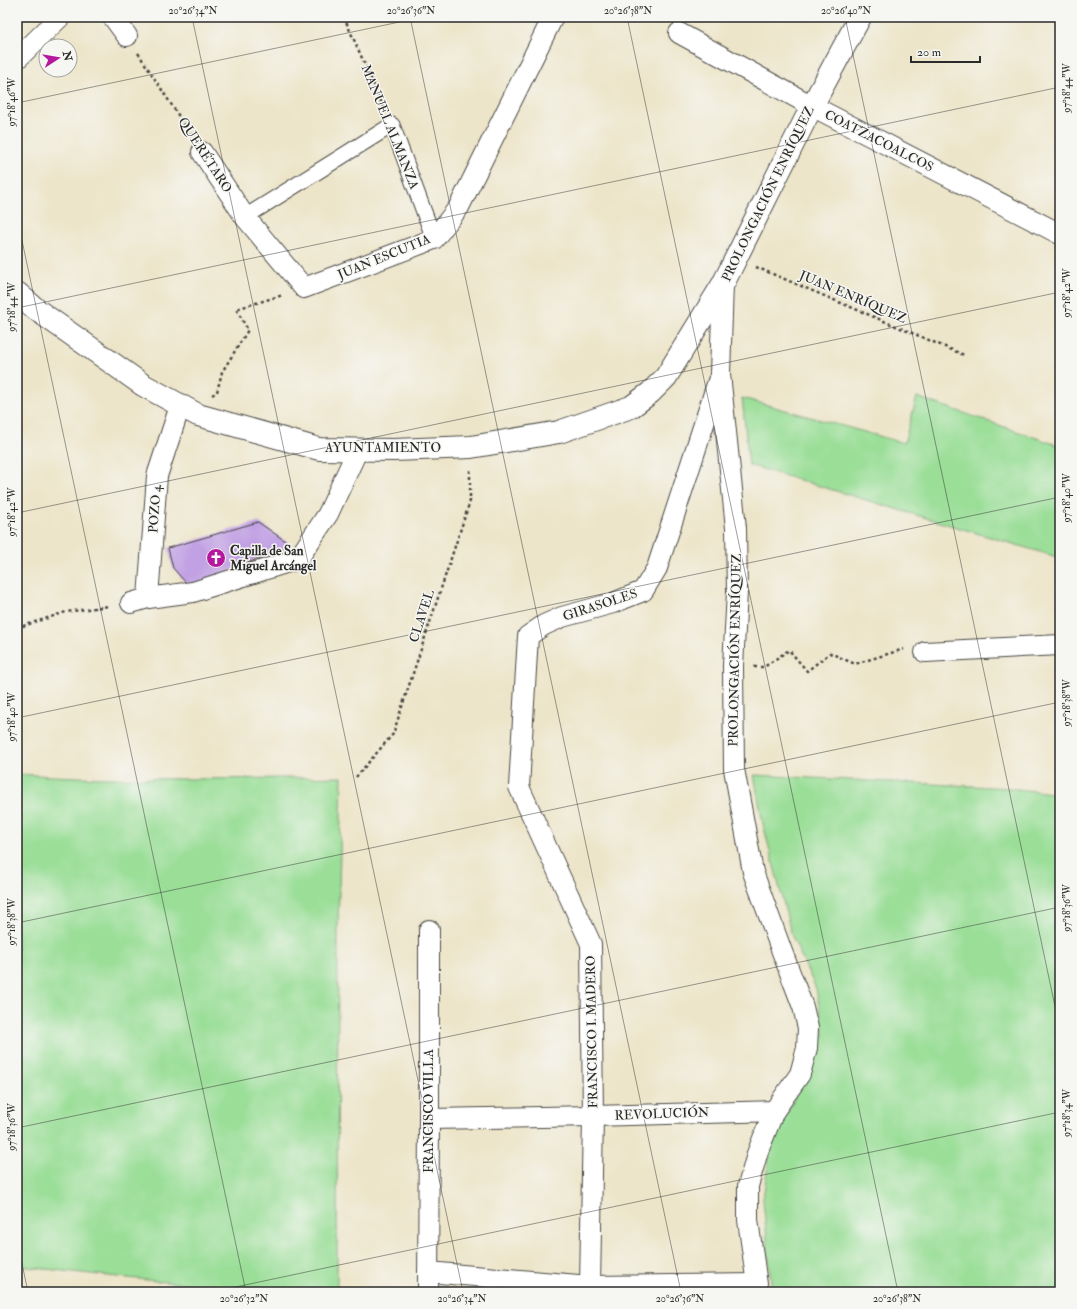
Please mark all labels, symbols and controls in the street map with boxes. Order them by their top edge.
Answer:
text: 20°26'34"N [169,5,218,17]
text: 20°26'36"N [387,5,435,17]
text: 20°26'38"N [604,5,652,17]
text: 20°26'40"N [821,5,871,17]
north arrow [38,38,78,78]
scale bar [911,38,980,64]
text: 20 m [917,45,942,60]
text: N [60,49,75,63]
street label: MANUEL ALMANZA [358,62,423,192]
text: 97°18'44"W [1061,62,1073,114]
text: 97°18'46"W [6,77,18,128]
street label: PROLONGACIÓN ENRÍQUEZ [718,103,818,284]
street label: COATZACOALCOS [822,107,936,175]
street label: QUERÉTARO [175,114,236,196]
street label: JUAN ESCUTIA [334,231,433,283]
street label: JUAN ENRÍQUEZ [796,266,910,327]
text: 97°18'42"W [1061,268,1073,319]
text: 97°18'44"W [6,281,18,333]
street label: AYUNTAMIENTO [324,440,441,456]
text: 97°18'40"W [1061,473,1073,524]
street label: POZO 4 [145,483,165,534]
text: 97°18'42"W [6,487,18,538]
place label: Capilla de San Miguel Arcángel [229,543,317,575]
church icon: Capilla de San Miguel Arcángel [205,547,227,569]
street label: PROLONGACIÓN ENRÍQUEZ [724,553,745,747]
street label: GIRASOLES [561,585,639,625]
street label: CLAVEL [406,587,438,644]
text: 97°18'38"W [1061,679,1073,728]
text: 97°18'40"W [6,692,18,743]
text: 97°18'36"W [1061,883,1073,933]
text: 97°18'38"W [6,898,18,947]
street label: FRANCISCO I. MADERO [583,955,601,1109]
street label: FRANCISCO VILLA [421,1048,437,1173]
text: 97°18'34"W [1061,1088,1073,1138]
text: 97°18'36"W [6,1102,18,1152]
street label: REVOLUCIÓN [614,1103,710,1124]
text: 20°26'32"N [220,1293,268,1305]
text: 20°26'34"N [438,1293,487,1305]
text: 20°26'36"N [656,1293,704,1305]
text: 20°26'38"N [873,1293,921,1305]

